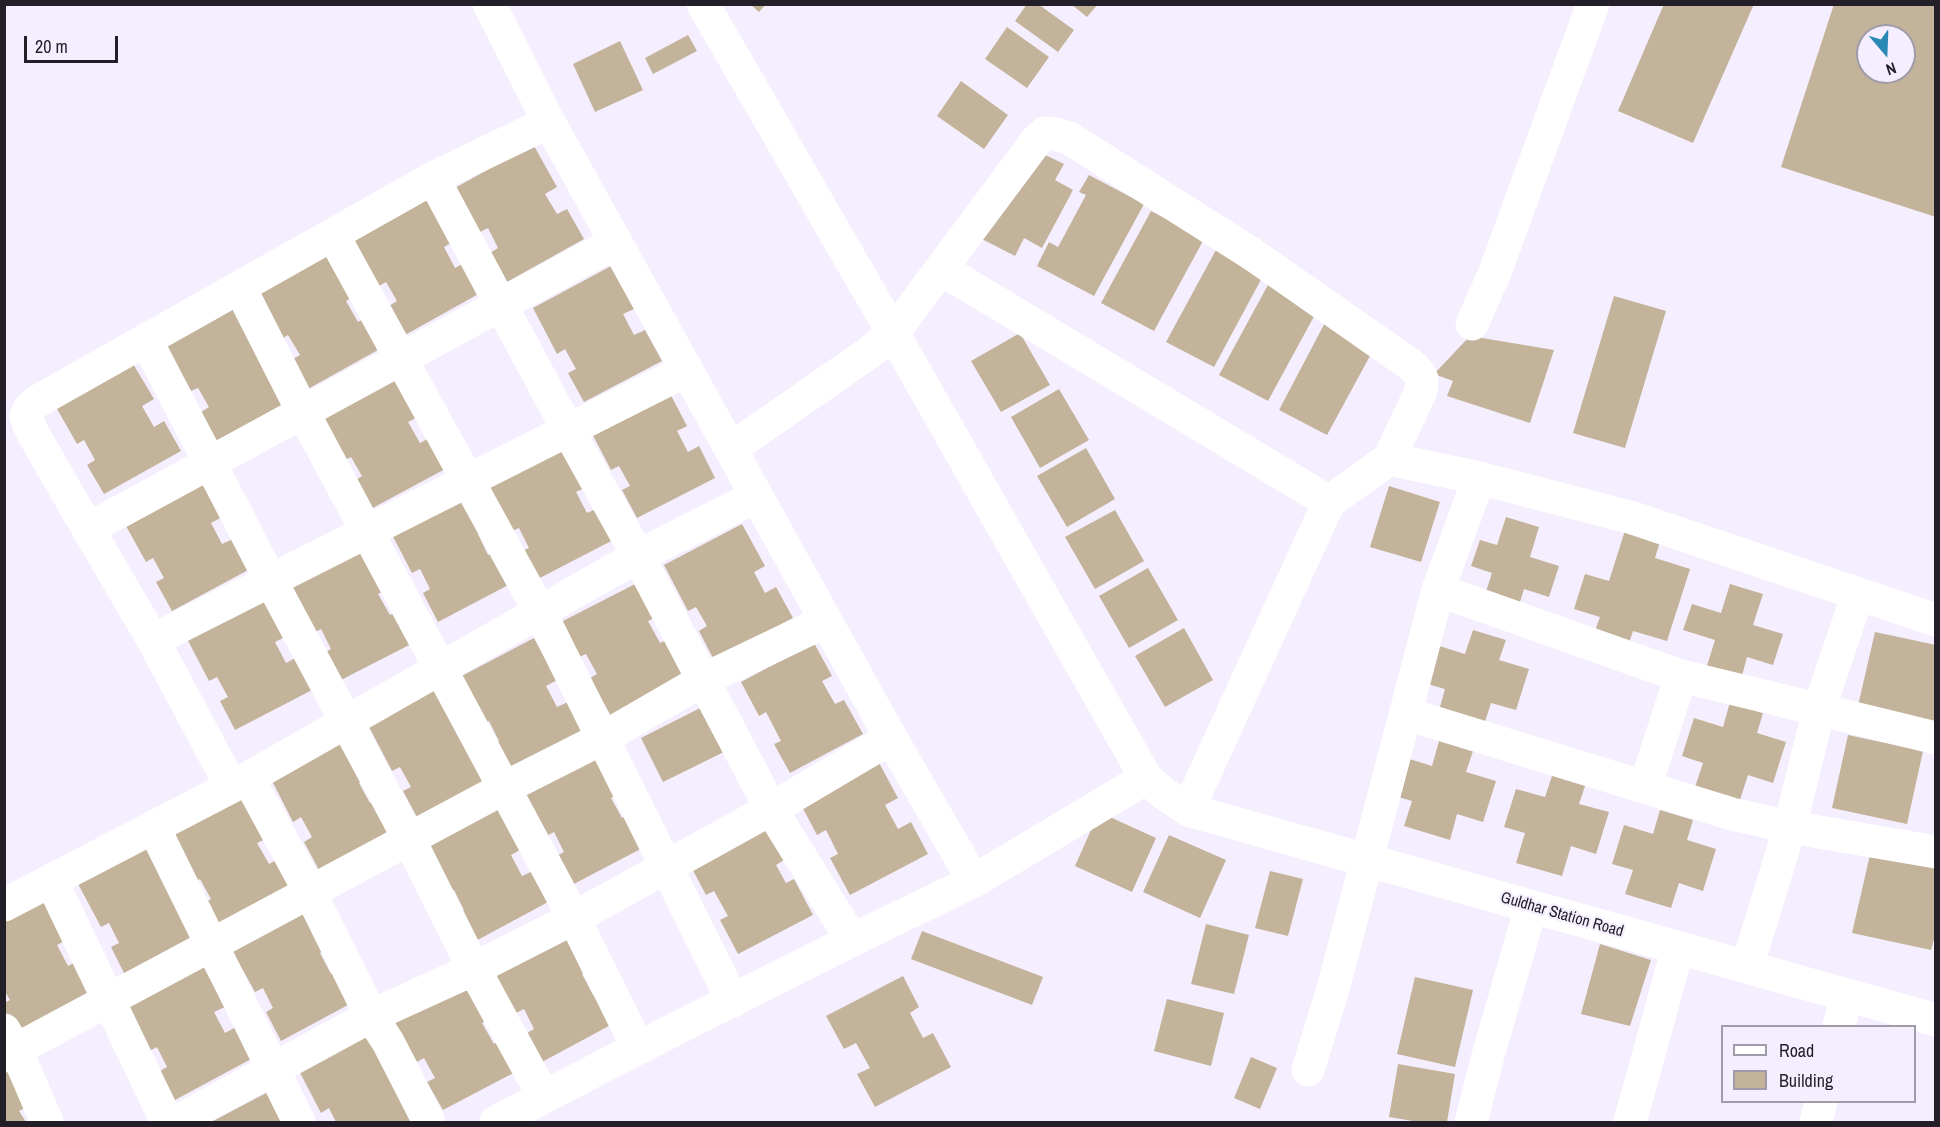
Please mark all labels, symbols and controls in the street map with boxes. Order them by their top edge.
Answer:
scale bar [27,24,122,62]
north arrow [1856,24,1916,84]
text: 20 m [35,34,68,59]
text: N [1883,57,1899,81]
street label: Guldhar Station Road [1498,888,1626,942]
legend [1721,1025,1916,1103]
text: Road [1779,1038,1814,1063]
text: Building [1779,1068,1833,1093]

